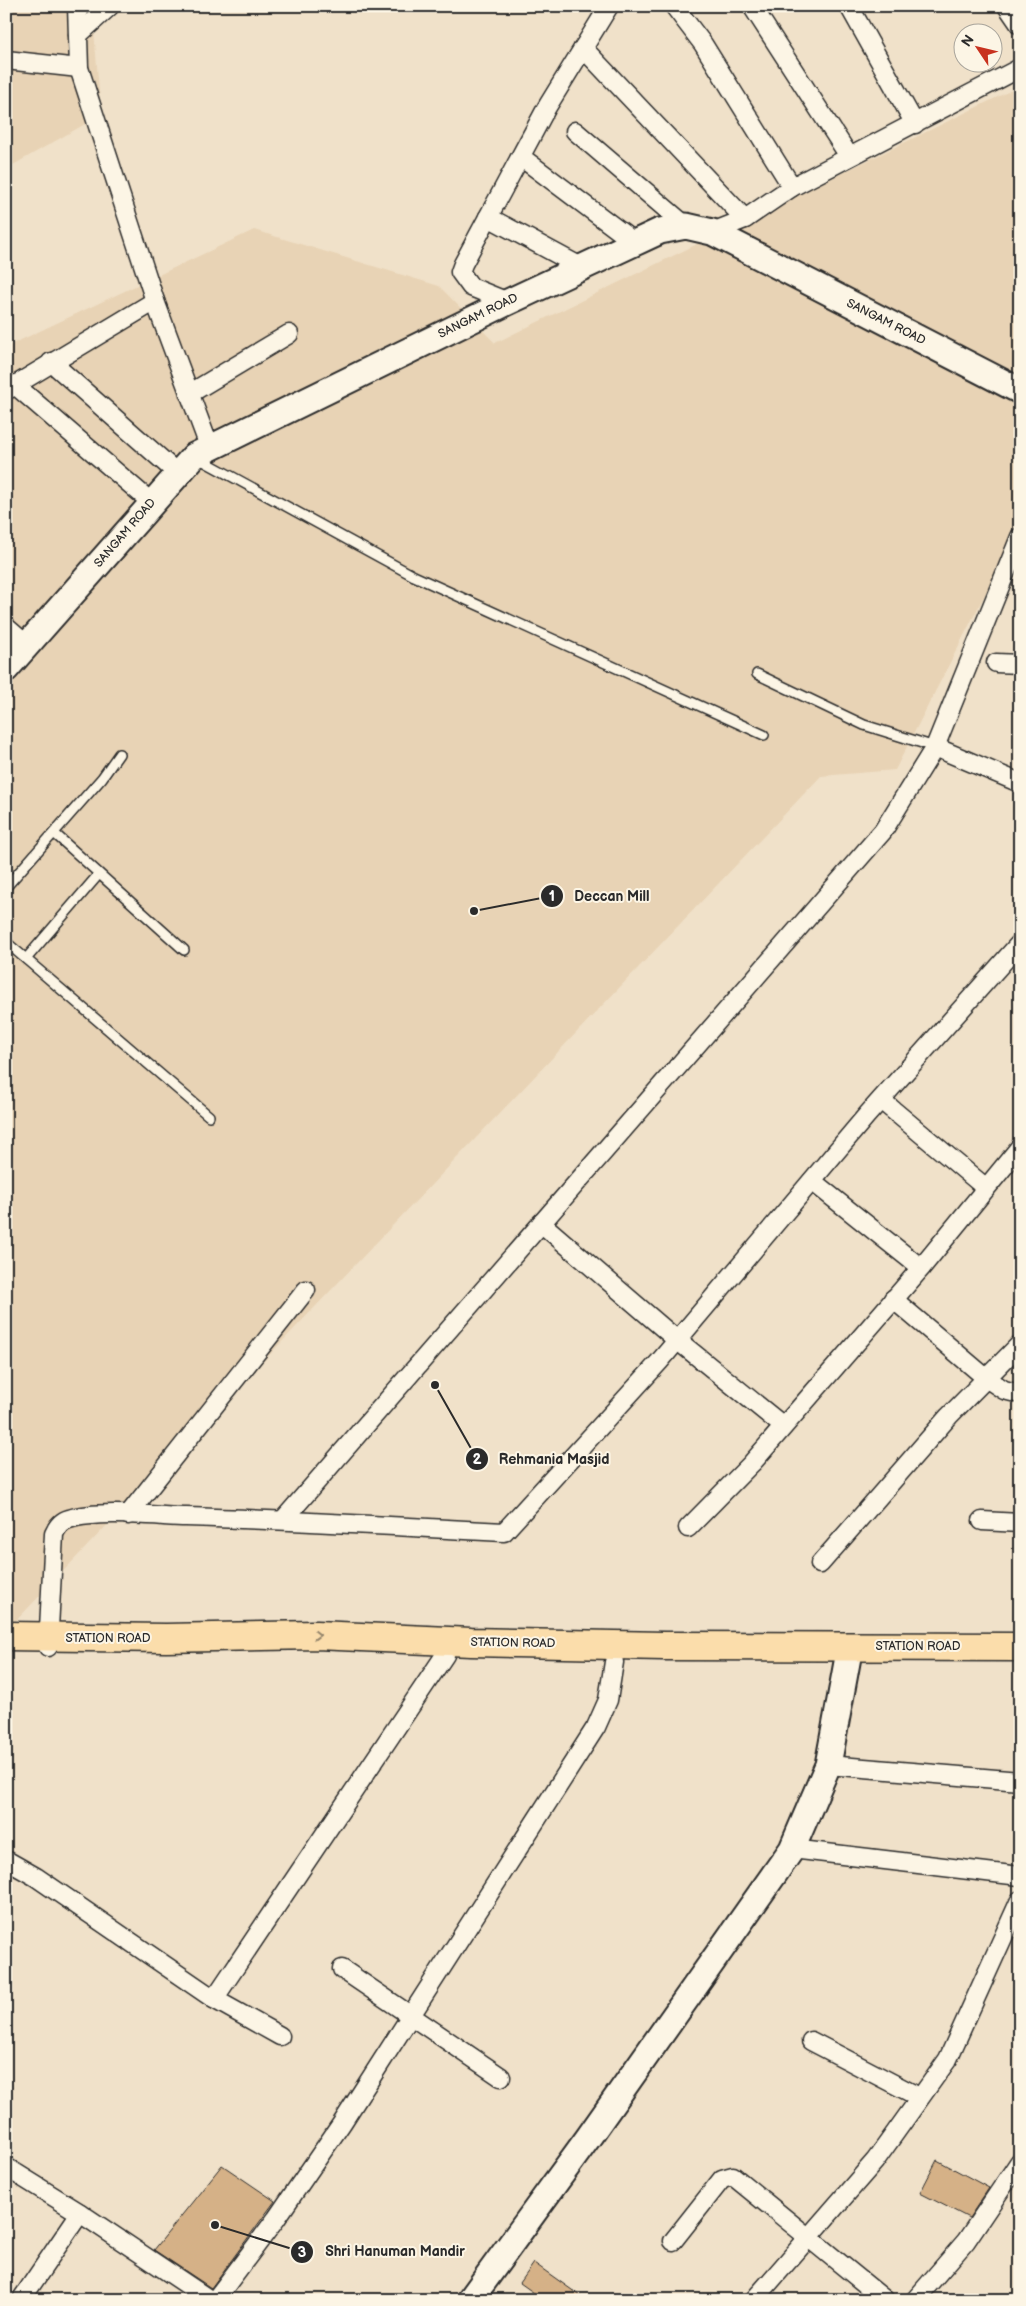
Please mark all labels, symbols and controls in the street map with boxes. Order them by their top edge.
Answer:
north arrow [954,22,1004,72]
text: N [958,32,978,50]
street label: SANGAM ROAD [436,290,520,342]
street label: SANGAM ROAD [844,296,928,348]
street label: SANGAM ROAD [91,495,159,571]
callout: Deccan Mill [539,881,660,910]
text: 1 [549,887,555,906]
text: Deccan Mill [574,888,650,905]
callout: Rehmania Masjid [464,1444,620,1473]
text: 2 [473,1450,482,1469]
text: Rehmania Masjid [499,1451,609,1468]
one-way arrow [314,1630,322,1641]
street label: STATION ROAD [66,1631,151,1646]
street label: STATION ROAD [470,1635,556,1651]
street label: STATION ROAD [876,1639,961,1654]
callout: Shri Hanuman Mandir [290,2237,474,2266]
text: 3 [298,2243,307,2262]
text: Shri Hanuman Mandir [325,2243,465,2260]

